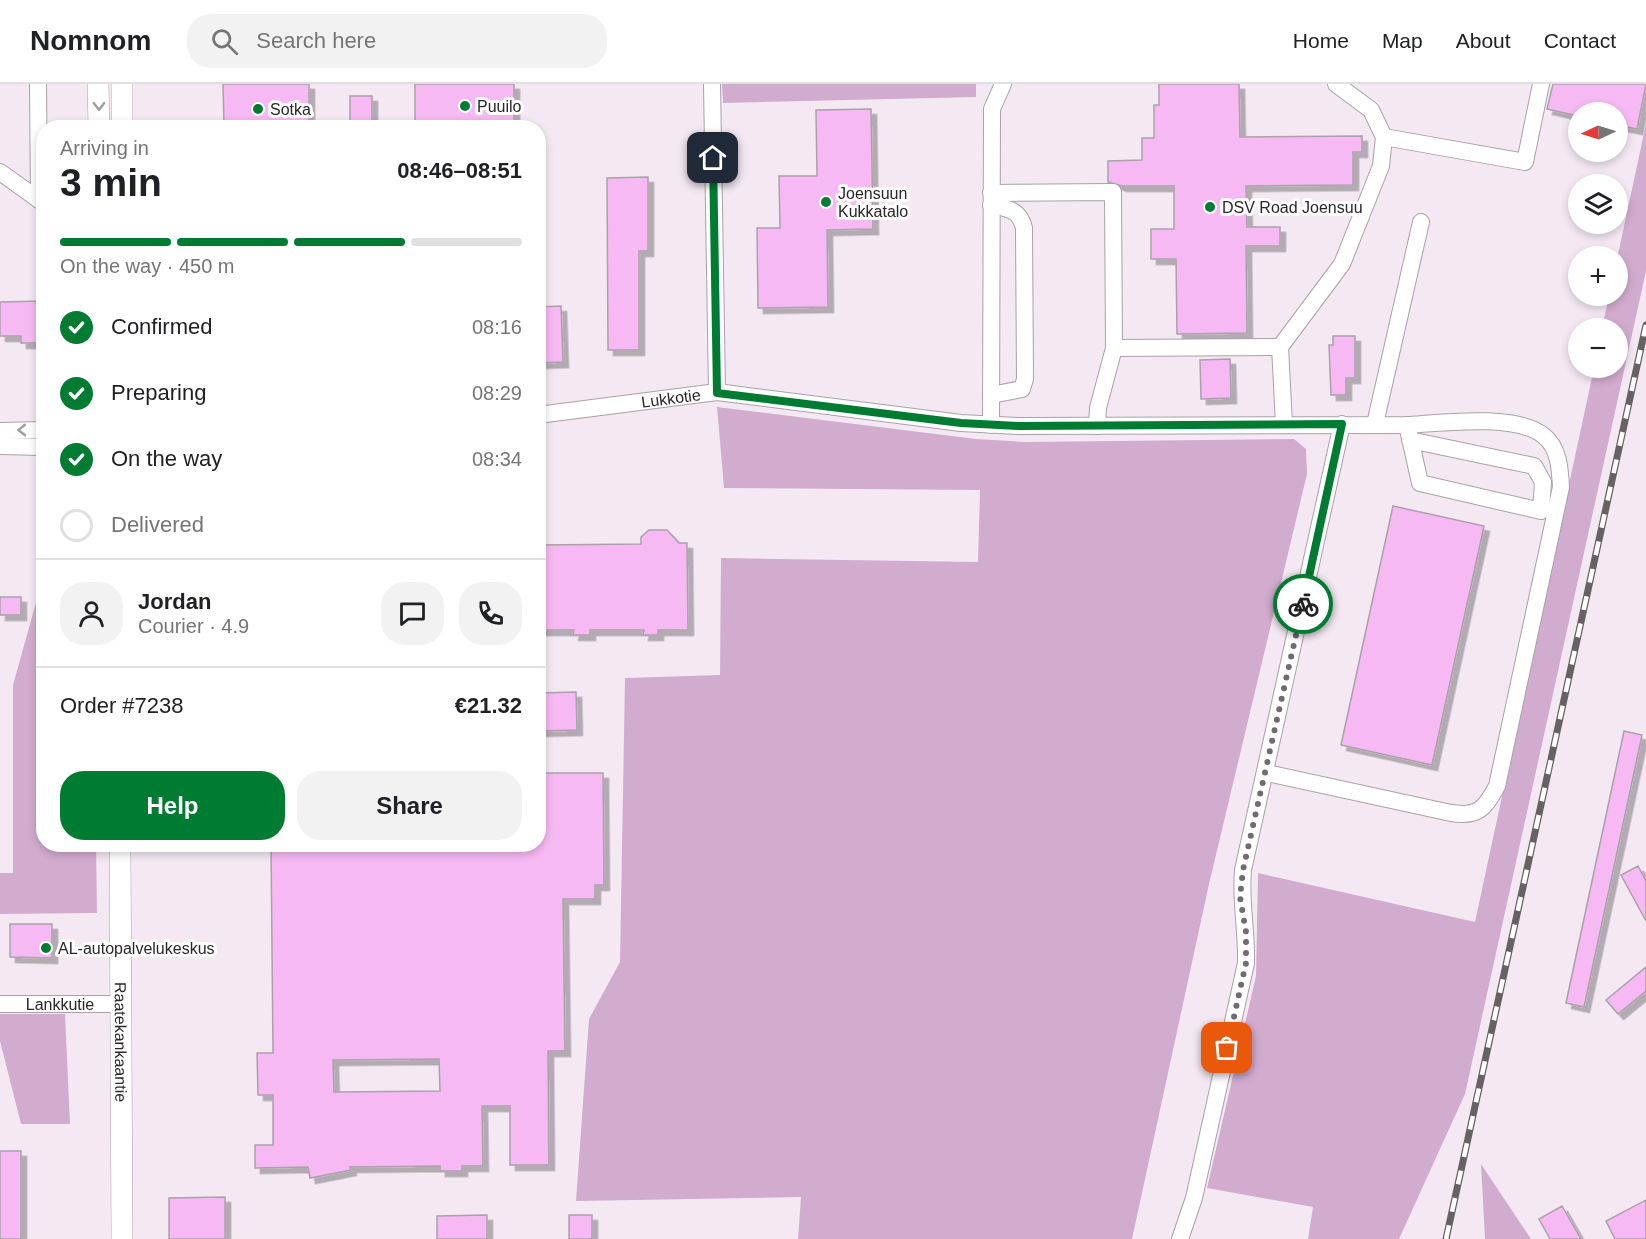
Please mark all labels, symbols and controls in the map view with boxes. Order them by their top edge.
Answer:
search box [187,14,607,68]
text: Nomnom [30,25,151,56]
icon: search [208,25,241,58]
text: Search here [256,28,376,53]
text: Home [1293,29,1349,52]
text: Map [1382,29,1423,52]
text: About [1456,29,1511,52]
text: Contact [1544,29,1616,52]
place label: Puuilo [477,98,522,115]
marker: Puuilo [458,99,472,113]
one-way arrow [92,101,105,110]
place label: Sotka [270,101,311,118]
marker: Sotka [251,102,265,116]
north arrow [1568,102,1628,162]
map controls [1568,102,1628,378]
pin [687,132,738,183]
text: Arriving in [60,137,149,159]
icon: home [696,141,729,174]
text: 08:46–08:51 [397,158,522,183]
text: 3 min [60,161,162,204]
button: layers [1568,174,1628,234]
place label: Joensuun Kukkatalo [838,185,908,220]
marker: Joensuun Kukkatalo [819,195,833,209]
place label: DSV Road Joensuu [1222,199,1363,216]
marker: DSV Road Joensuu [1203,200,1217,214]
button: + [1568,246,1628,306]
text: On the way · 450 m [60,255,235,277]
icon: check [60,311,93,344]
text: Confirmed [111,314,212,339]
text: 08:16 [472,316,522,338]
button: − [1568,318,1628,378]
icon: check [60,377,93,410]
text: Preparing [111,380,206,405]
text: 08:29 [472,382,522,404]
street label: Lukkotie [640,386,702,410]
one-way arrow [17,424,26,436]
icon: check [60,443,93,476]
text: On the way [111,446,222,471]
text: 08:34 [472,448,522,470]
text: Delivered [111,512,204,537]
courier [1273,574,1333,634]
button: person [60,582,123,645]
button: chat [381,582,444,645]
button: phone [459,582,522,645]
icon: bike [1287,588,1320,621]
text: Jordan [138,589,211,614]
text: Courier · 4.9 [138,615,249,637]
text: Order #7238 [60,693,184,718]
text: €21.32 [455,693,522,718]
button: Help [60,771,285,840]
button: Share [297,771,522,840]
place label: AL-autopalvelukeskus [58,940,215,957]
marker: AL-autopalvelukeskus [39,941,53,955]
street label: Raatekankaantie [112,982,130,1102]
street label: Lankkutie [26,996,94,1013]
pin [1201,1022,1252,1073]
icon: bag [1210,1031,1243,1064]

